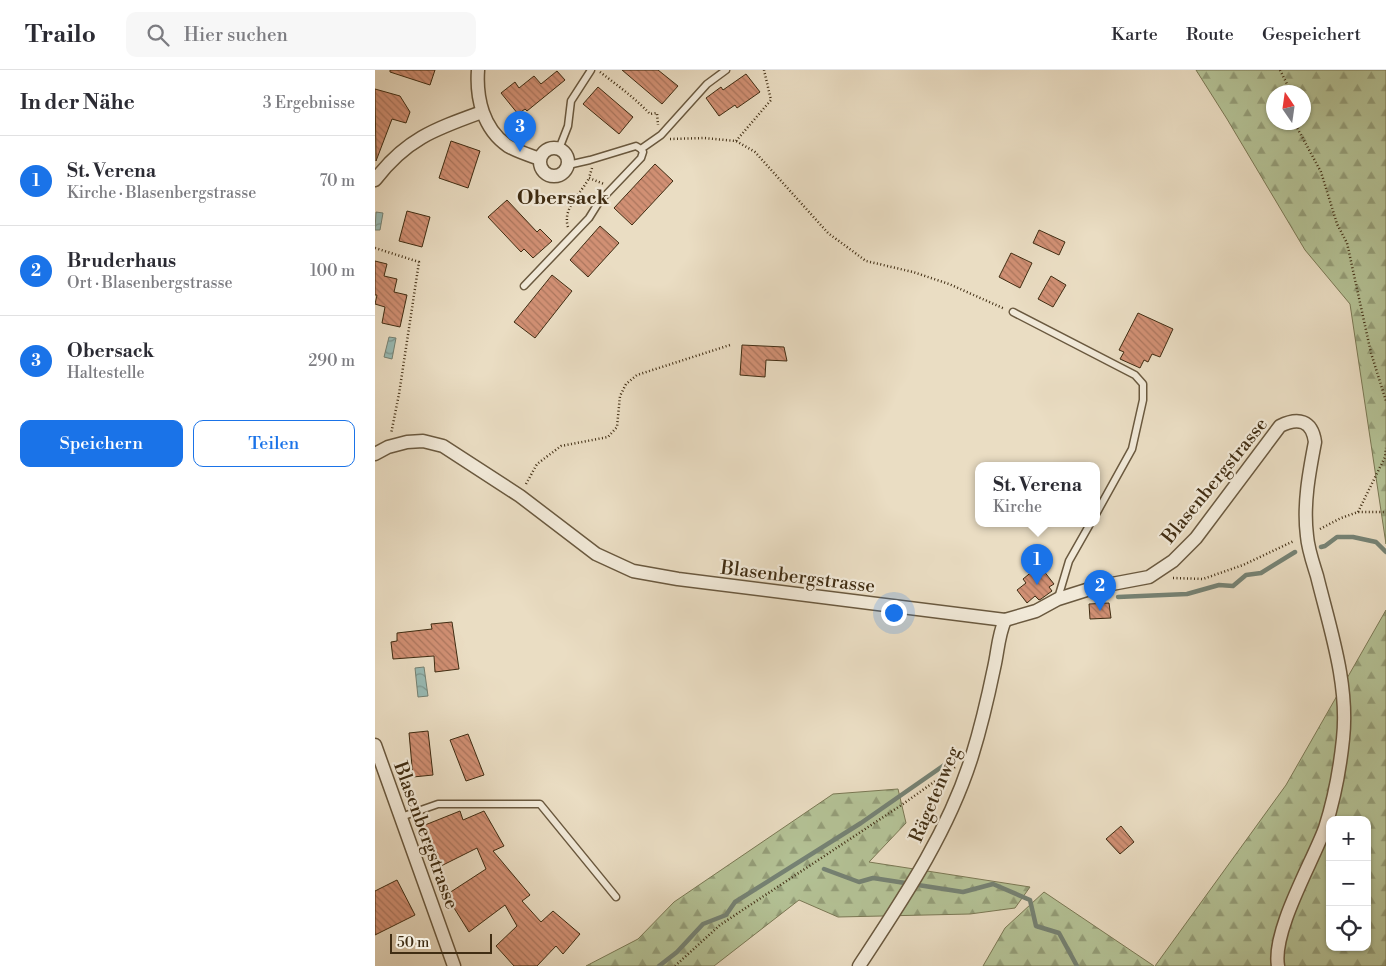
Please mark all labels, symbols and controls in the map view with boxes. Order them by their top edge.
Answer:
search box [126,12,476,57]
text: Trailo [25,20,96,50]
icon: search [144,21,172,49]
text: Hier suchen [184,23,288,47]
text: Karte [1111,23,1158,46]
text: Route [1186,23,1234,46]
text: Gespeichert [1262,23,1361,46]
north arrow [1266,85,1311,130]
text: In der Nähe [20,90,135,116]
text: 3 Ergebnisse [263,93,355,113]
pin: 3 [504,111,536,152]
text: St. Verena [67,159,156,183]
text: 1 [32,171,40,191]
text: 70 m [319,171,355,191]
text: Kirche · Blasenbergstrasse [67,183,256,203]
district label: Obersack [517,186,610,211]
text: Bruderhaus [67,249,176,273]
text: 2 [31,261,41,281]
text: 100 m [310,261,355,281]
text: Ort · Blasenbergstrasse [67,273,233,293]
text: Obersack [67,339,154,363]
text: 3 [31,351,41,371]
text: 290 m [308,351,355,371]
text: Haltestelle [67,363,145,383]
street label: Blasenbergstrasse [1156,413,1273,549]
button: Speichern [20,420,183,467]
button: Teilen [193,420,355,467]
popup [975,462,1100,527]
text: St. Verena [993,473,1082,497]
text: Kirche [993,497,1042,517]
pin: 1 [1021,544,1053,585]
street label: Blasenbergstrasse [718,555,876,598]
pin: 2 [1084,570,1116,611]
your location [881,600,907,626]
street label: Rägetenweg [904,742,966,846]
street label: Blasenbergstrasse [388,757,464,912]
map controls [1326,816,1371,951]
button: + [1326,816,1371,861]
button: − [1326,861,1371,906]
button: locate [1326,906,1371,951]
scale bar [390,931,493,954]
text: 50 m [397,934,429,952]

